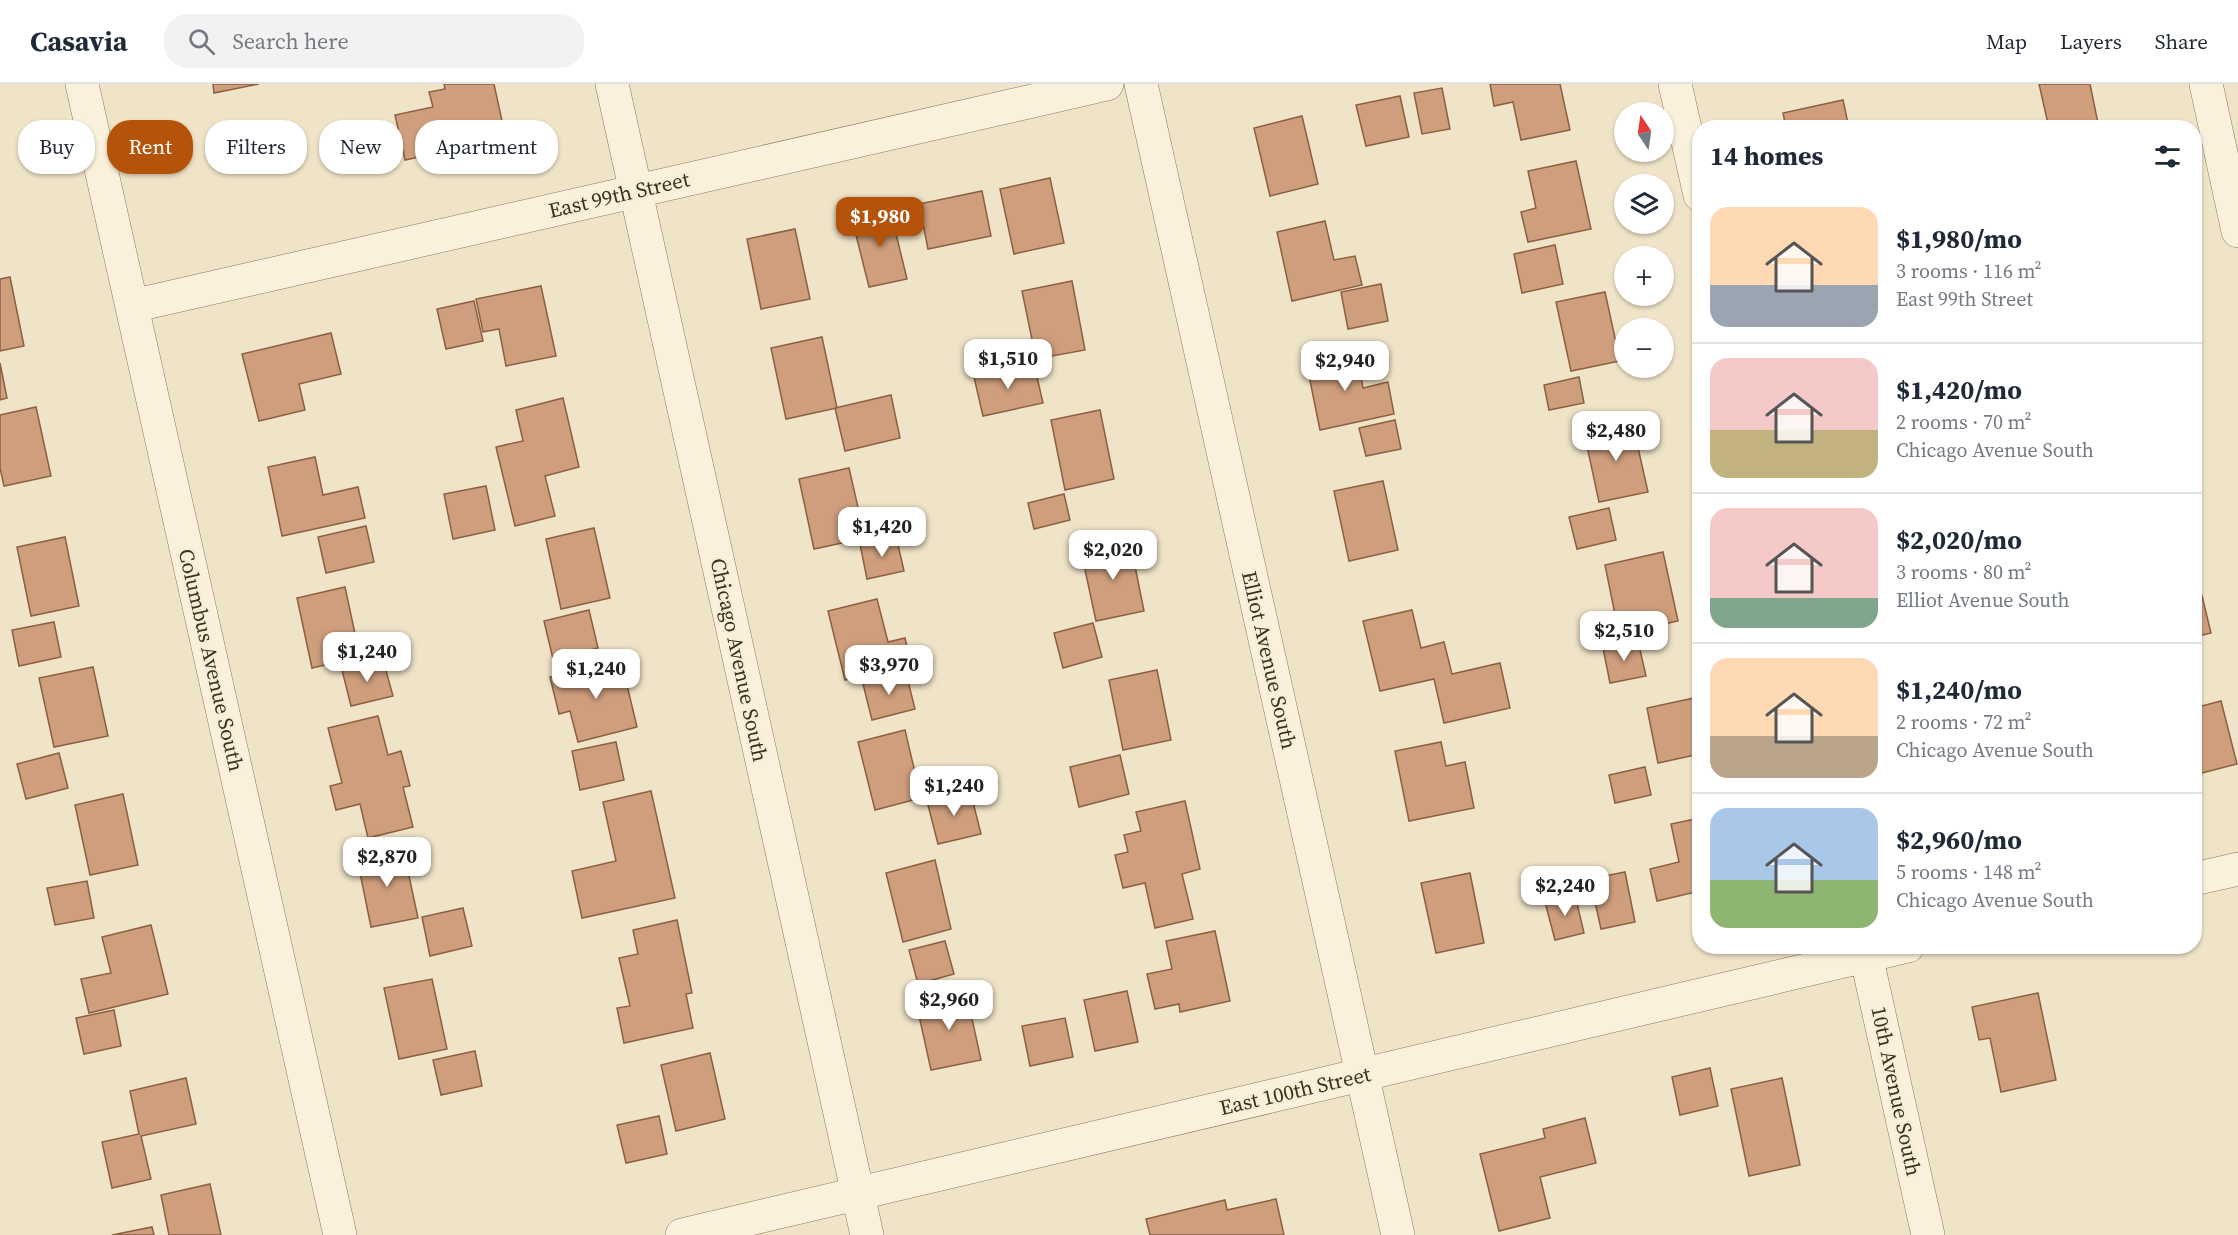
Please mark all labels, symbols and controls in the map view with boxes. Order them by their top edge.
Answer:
search box [164,14,584,68]
text: Casavia [30,22,128,60]
icon: search [185,25,218,58]
text: Search here [233,26,349,56]
text: Map [1986,27,2027,56]
text: Layers [2060,27,2122,56]
text: Share [2155,27,2208,56]
north arrow [1614,102,1674,162]
map controls [1614,102,1674,378]
chip: Buy [18,120,95,174]
chip: Rent [107,120,193,174]
chip: Filters [205,120,307,174]
chip: New [319,120,403,174]
chip: Apartment [415,120,558,174]
text: 14 homes [1710,138,1823,174]
icon: filters [2151,140,2184,173]
street label: East 99th Street [546,164,692,225]
button: layers [1614,174,1674,234]
pin: $1,980 [831,197,929,248]
text: $1,980 [850,202,910,230]
text: $1,980/mo [1896,221,2022,257]
icon: home [1758,231,1830,303]
button: + [1614,246,1674,306]
text: 3 rooms · 116 m² [1896,257,2042,285]
text: East 99th Street [1896,285,2033,313]
button: − [1614,318,1674,378]
pin: $1,510 [959,339,1057,390]
pin: $2,940 [1296,341,1394,392]
text: $1,510 [978,344,1038,372]
text: $2,940 [1315,346,1375,374]
text: $1,420/mo [1896,372,2022,408]
icon: home [1758,382,1830,454]
text: 2 rooms · 70 m² [1896,408,2032,436]
pin: $2,480 [1567,411,1665,462]
text: $2,480 [1586,416,1646,444]
text: Chicago Avenue South [1896,436,2094,464]
pin: $1,420 [833,507,931,558]
text: $1,420 [852,512,912,540]
text: $2,020/mo [1896,522,2022,558]
pin: $2,020 [1064,530,1162,581]
icon: home [1758,532,1830,604]
text: $2,020 [1083,535,1143,563]
street label: Columbus Avenue South [172,546,251,774]
street label: Chicago Avenue South [704,555,775,764]
text: 3 rooms · 80 m² [1896,558,2032,586]
street label: Elliot Avenue South [1235,568,1304,752]
text: Elliot Avenue South [1896,586,2069,614]
pin: $2,510 [1575,611,1673,662]
text: $2,510 [1594,616,1654,644]
pin: $1,240 [318,632,416,683]
text: $1,240 [337,637,397,665]
pin: $3,970 [840,645,938,696]
pin: $1,240 [547,649,645,700]
text: $3,970 [859,650,919,678]
text: $1,240 [566,654,626,682]
text: $1,240/mo [1896,672,2022,708]
icon: home [1758,682,1830,754]
text: 2 rooms · 72 m² [1896,708,2032,736]
text: Chicago Avenue South [1896,736,2094,764]
pin: $1,240 [905,766,1003,817]
text: $1,240 [924,771,984,799]
text: $2,960/mo [1896,822,2022,858]
icon: home [1758,832,1830,904]
pin: $2,870 [338,837,436,888]
text: $2,870 [357,842,417,870]
text: 5 rooms · 148 m² [1896,858,2042,886]
pin: $2,240 [1516,866,1614,917]
text: $2,240 [1535,871,1595,899]
text: Chicago Avenue South [1896,886,2094,914]
pin: $2,960 [900,980,998,1031]
text: $2,960 [919,985,979,1013]
street label: 10th Avenue South [1864,1003,1929,1178]
street label: East 100th Street [1216,1059,1373,1122]

